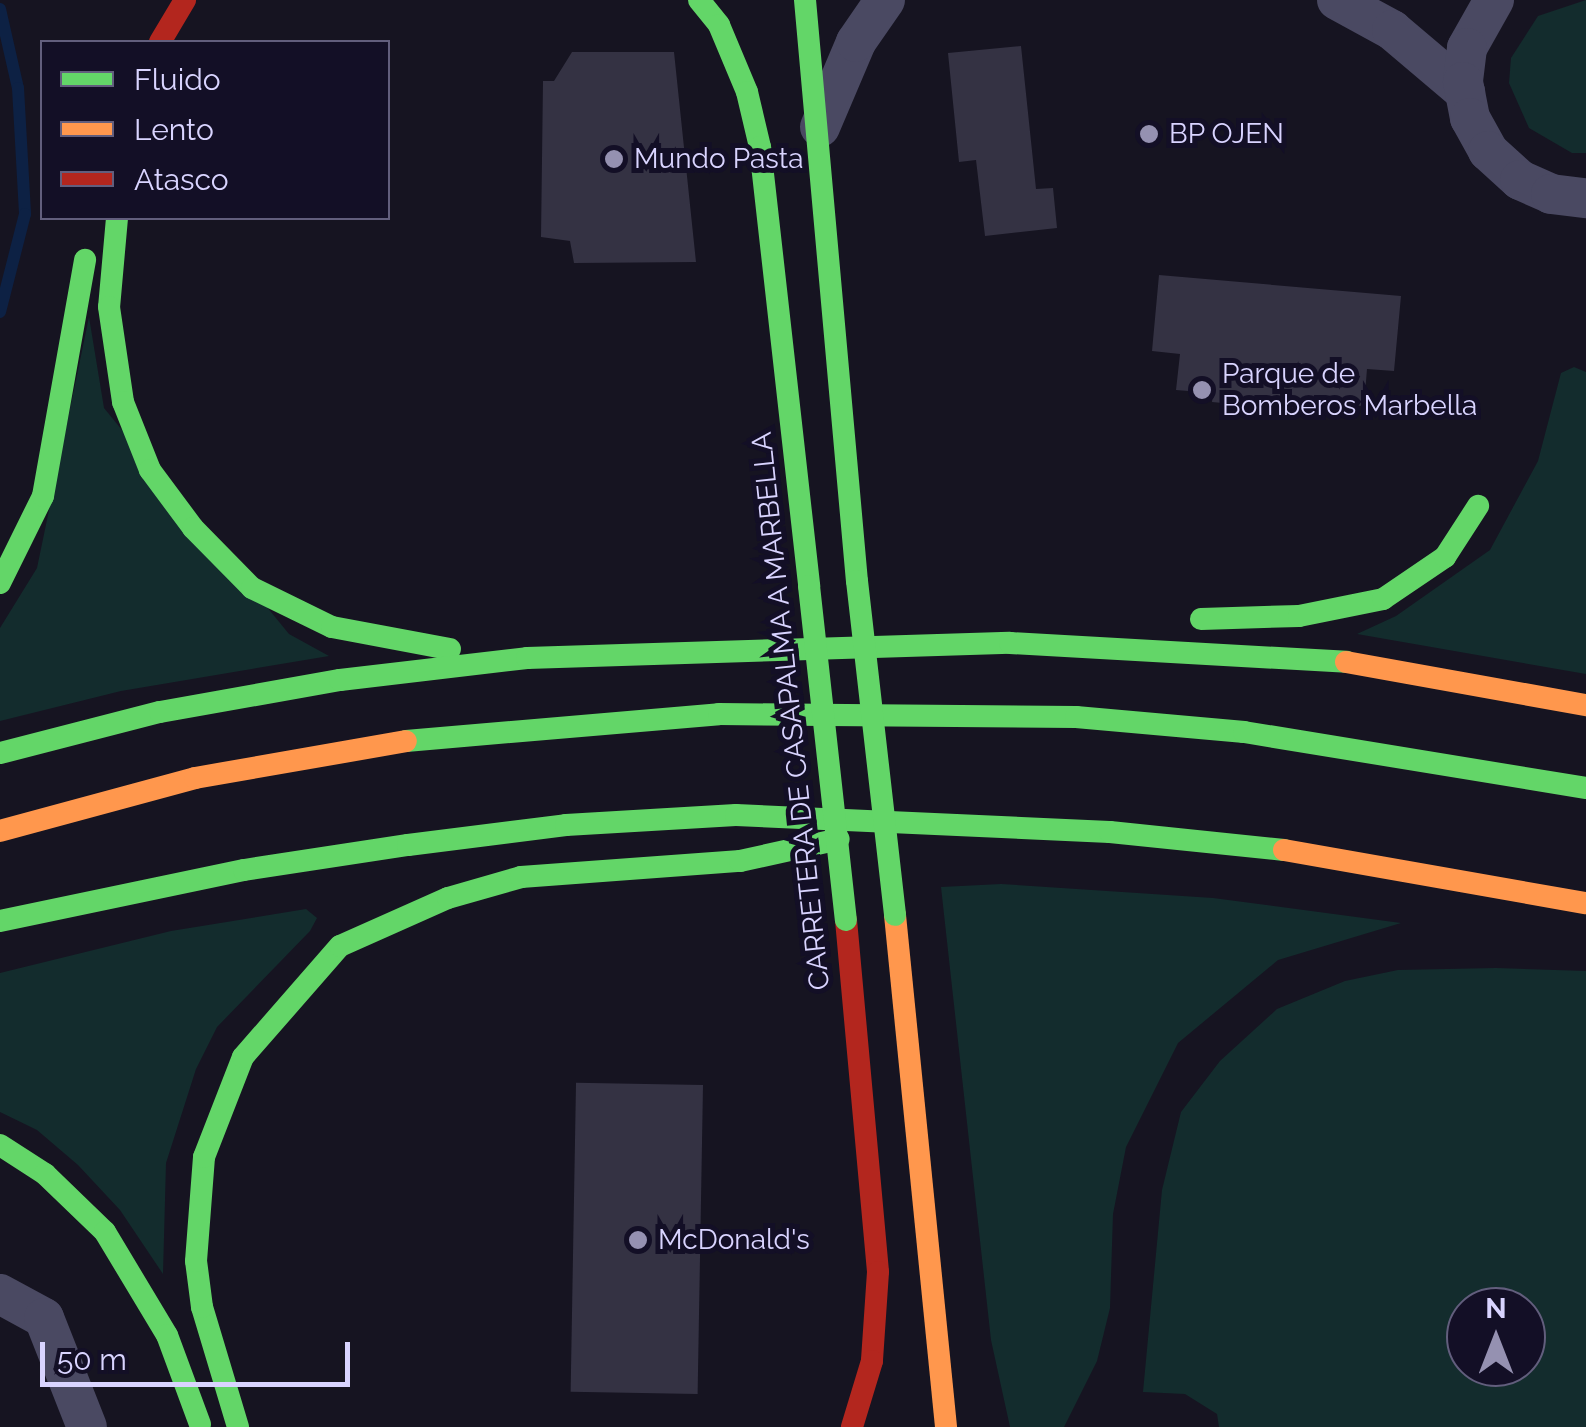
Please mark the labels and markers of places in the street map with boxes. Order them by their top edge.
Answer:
place label: BP OJEN [1169,117,1285,151]
marker: BP OJEN [1138,123,1160,145]
place label: Mundo Pasta [634,142,803,176]
marker: Mundo Pasta [603,148,625,170]
place label: Parque de Bomberos Marbella [1222,357,1477,423]
marker: Parque de Bomberos Marbella [1191,379,1213,401]
place label: McDonald's [658,1223,810,1257]
marker: McDonald's [627,1229,649,1251]

